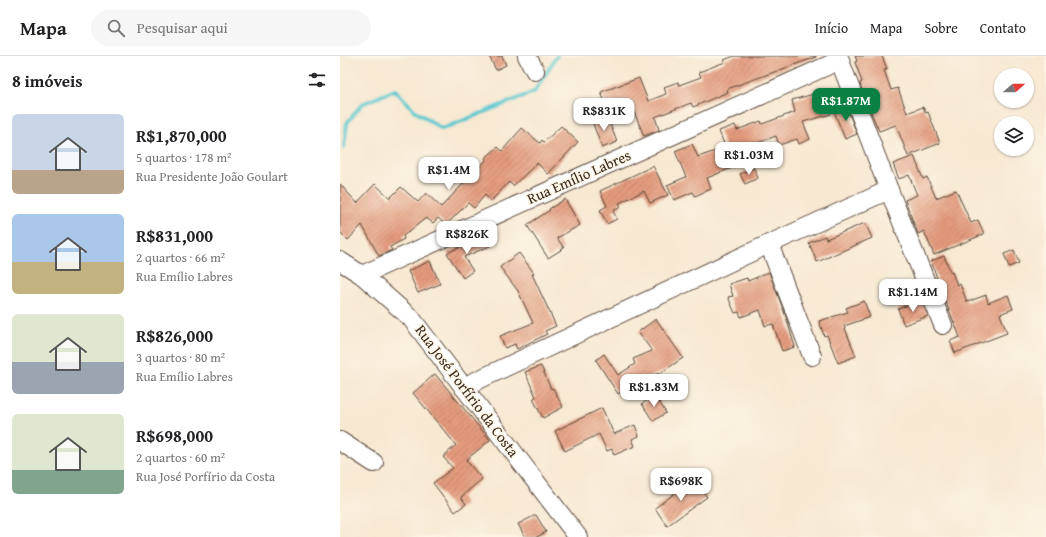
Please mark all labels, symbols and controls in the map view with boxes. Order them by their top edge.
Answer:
search box [91,10,371,46]
text: Mapa [20,14,67,42]
icon: search [105,17,127,39]
text: Pesquisar aqui [137,17,228,38]
text: Início [815,18,848,38]
text: Mapa [870,18,902,38]
text: Sobre [924,18,958,38]
text: Contato [980,18,1026,38]
text: 8 imóveis [12,68,83,93]
north arrow [994,68,1034,108]
map controls [994,68,1034,156]
icon: filters [306,69,328,91]
pin: R$1.87M [809,88,883,122]
text: R$1.87M [821,91,871,110]
pin: R$831K [571,98,637,132]
text: R$831K [582,101,626,120]
button: layers [994,116,1034,156]
text: R$1,870,000 [136,123,227,148]
icon: home [44,130,92,178]
pin: R$1.03M [712,142,786,176]
street label: Rua Emílio Labres [524,144,634,209]
text: R$1.03M [724,145,774,164]
text: 5 quartos · 178 m² [136,148,231,167]
pin: R$1.4M [416,157,482,191]
text: R$1.4M [427,160,471,179]
text: Rua Presidente João Goulart [136,167,288,186]
pin: R$826K [434,221,500,255]
text: R$831,000 [136,223,213,248]
text: R$826K [445,224,489,243]
icon: home [44,230,92,278]
text: 2 quartos · 66 m² [136,248,225,267]
text: Rua Emílio Labres [136,267,233,286]
pin: R$1.14M [876,279,950,313]
text: R$1.14M [888,282,938,301]
street label: Rua José Porfírio da Costa [411,320,524,461]
text: R$826,000 [136,323,213,348]
icon: home [44,330,92,378]
text: 3 quartos · 80 m² [136,348,225,367]
text: Rua Emílio Labres [136,367,233,386]
pin: R$1.83M [617,374,691,408]
text: R$1.83M [629,377,679,396]
text: R$698,000 [136,423,213,448]
icon: home [44,430,92,478]
text: 2 quartos · 60 m² [136,448,225,467]
text: Rua José Porfírio da Costa [136,467,275,486]
pin: R$698K [648,468,714,502]
text: R$698K [659,471,703,490]

